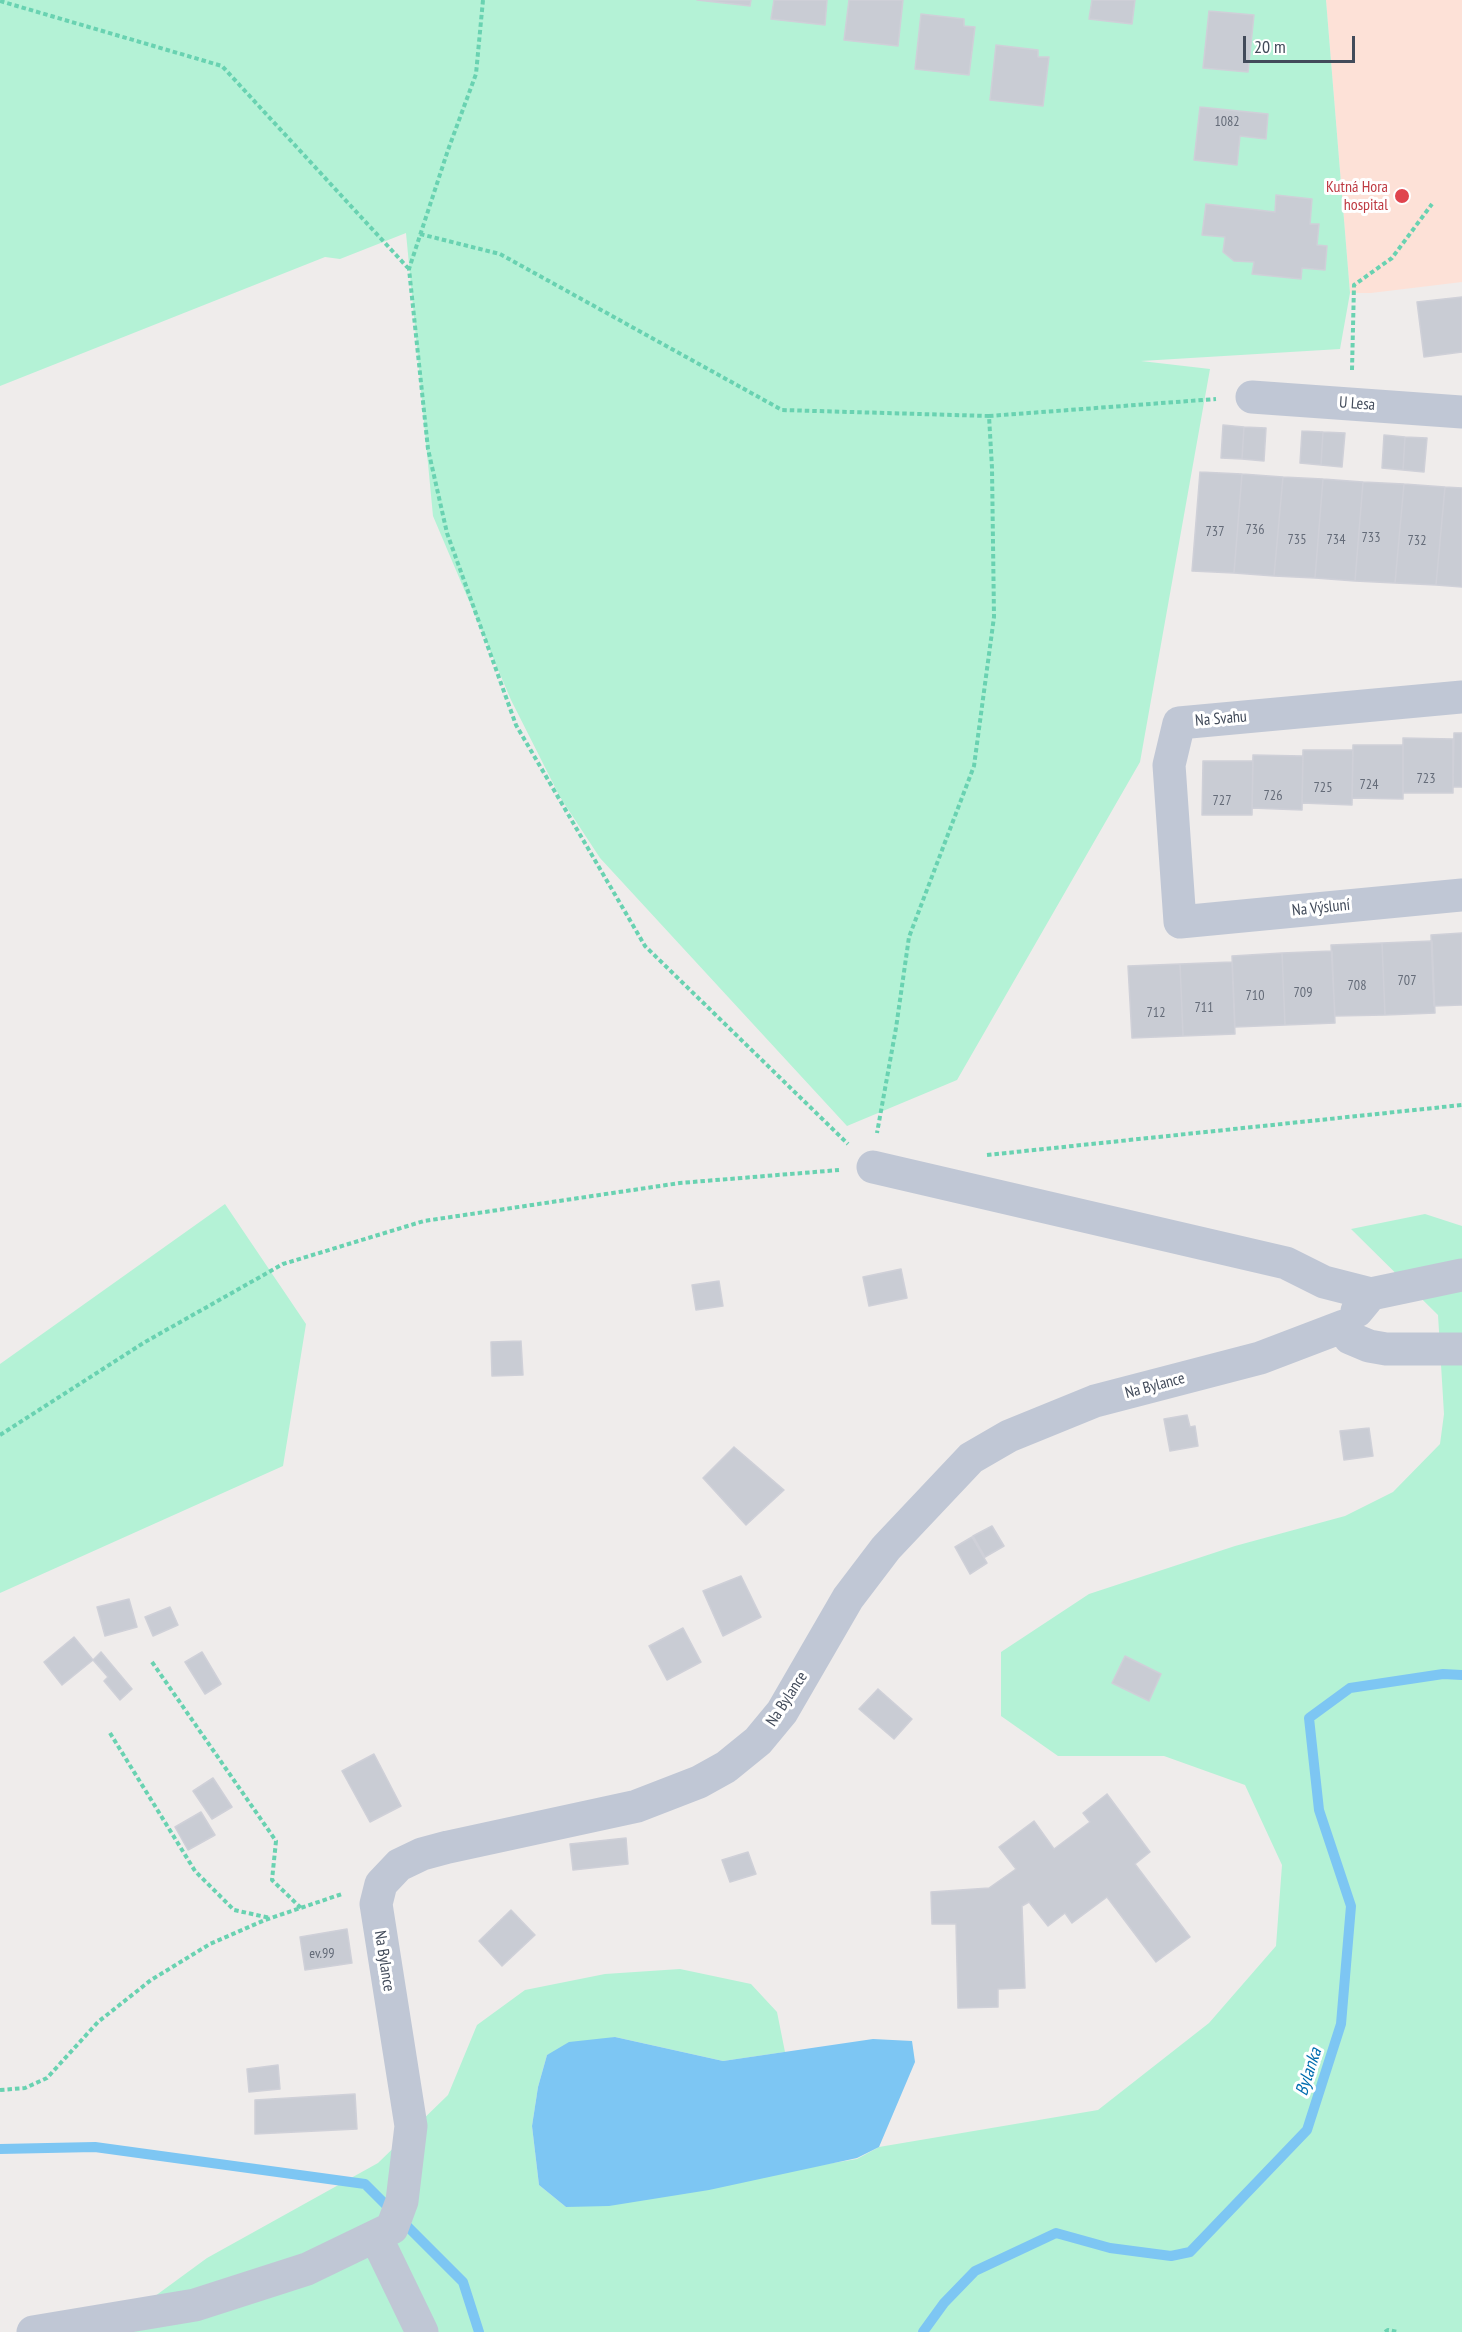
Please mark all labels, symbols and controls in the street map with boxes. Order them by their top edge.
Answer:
scale bar [1246,24,1358,62]
text: 20 m [1254,35,1286,58]
house number: 1082 [1214,114,1240,130]
place label: Kutná Hora hospital [1326,177,1388,215]
marker: Kutná Hora hospital [1393,187,1411,205]
street label: U Lesa [1338,393,1376,415]
house number: 736 [1246,522,1264,538]
house number: 737 [1206,524,1224,540]
house number: 733 [1362,530,1380,546]
house number: 735 [1288,532,1306,548]
house number: 734 [1327,532,1345,548]
house number: 732 [1408,533,1426,549]
street label: Na Svahu [1194,707,1248,731]
house number: 723 [1417,771,1435,787]
house number: 724 [1360,777,1378,793]
house number: 725 [1314,780,1332,796]
house number: 726 [1264,788,1282,804]
house number: 727 [1213,793,1231,809]
street label: Na Výsluní [1291,895,1351,921]
house number: 707 [1398,973,1416,989]
house number: 708 [1348,978,1366,994]
house number: 709 [1294,985,1312,1001]
house number: 710 [1246,988,1264,1004]
house number: 711 [1195,1000,1213,1016]
house number: 712 [1147,1005,1165,1021]
street label: Na Bylance [1123,1369,1187,1403]
street label: Na Bylance [762,1668,812,1730]
street label: Na Bylance [370,1929,398,1993]
house number: ev.99 [309,1946,335,1962]
water label: Bylanka [1291,2045,1327,2099]

